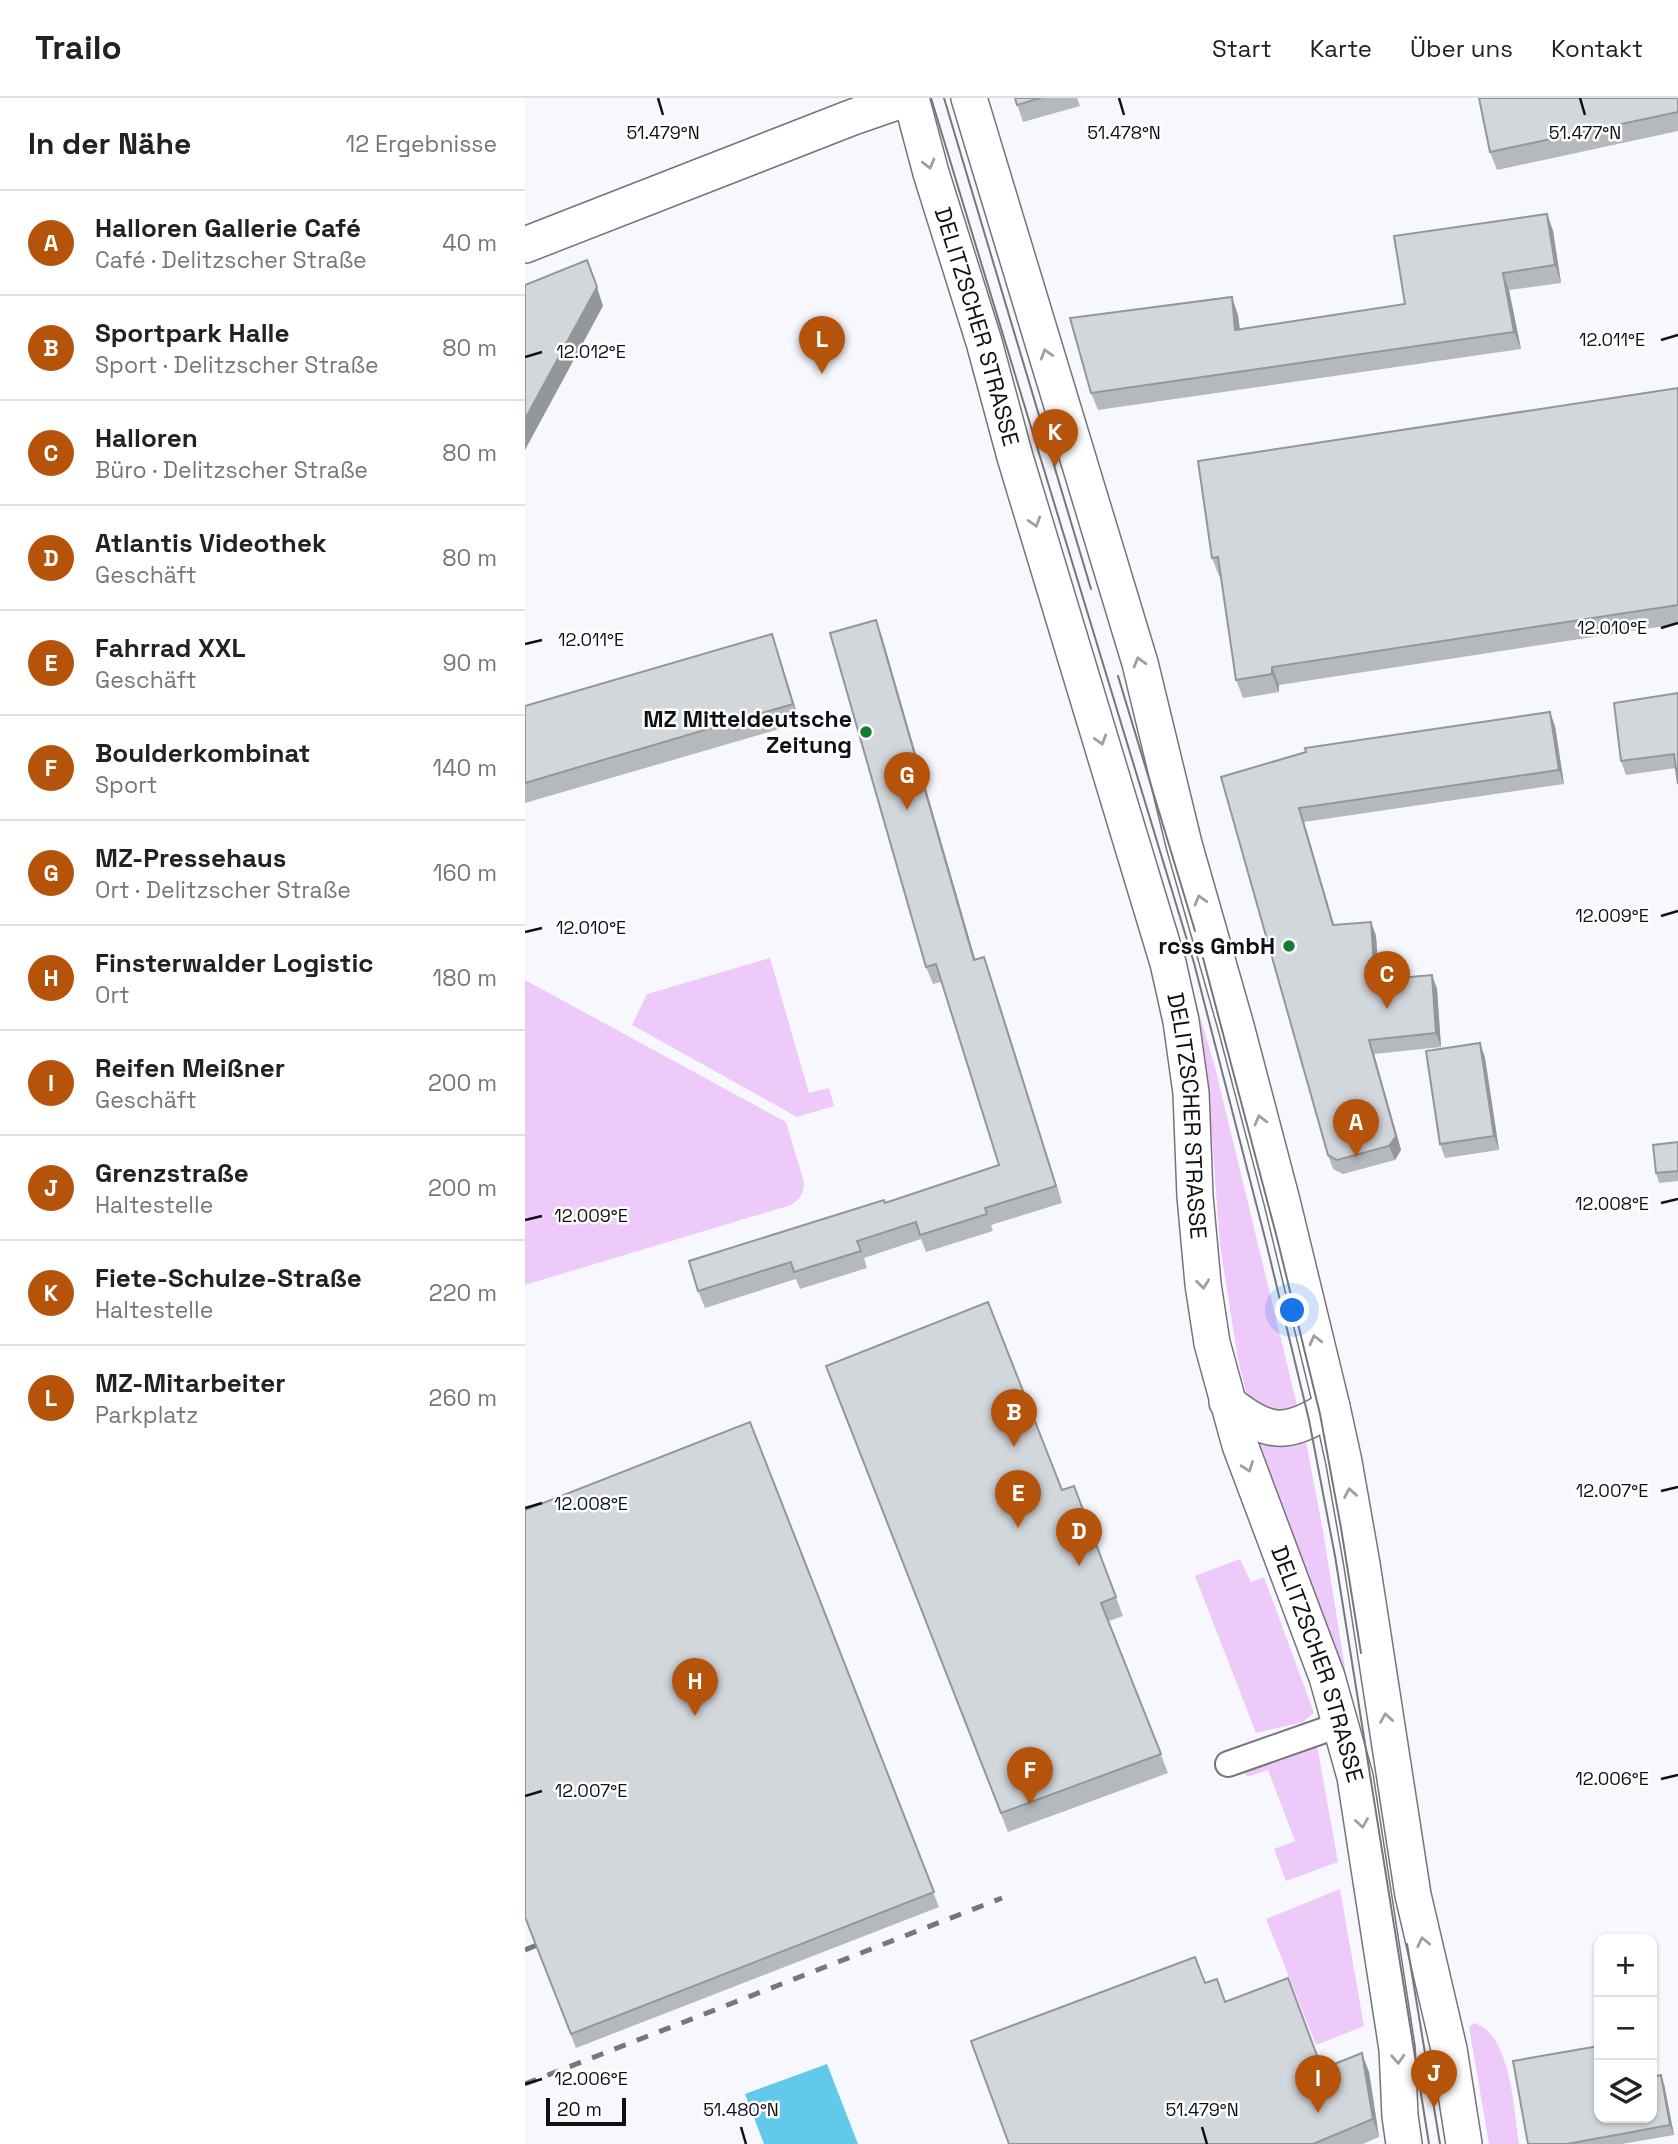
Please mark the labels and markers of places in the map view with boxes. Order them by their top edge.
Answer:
pin: L [799,316,845,374]
pin: K [1032,409,1078,467]
place label: MZ Mitteldeutsche Zeitung [643,704,852,760]
marker: MZ Mitteldeutsche Zeitung [858,724,874,740]
pin: G [884,752,930,810]
place label: rcss GmbH [1158,931,1275,961]
marker: rcss GmbH [1281,938,1297,954]
pin: C [1364,951,1410,1009]
pin: A [1333,1099,1379,1157]
pin: B [991,1389,1037,1447]
pin: E [995,1470,1041,1528]
pin: D [1056,1508,1102,1566]
pin: H [672,1658,718,1716]
pin: F [1007,1747,1053,1805]
pin: J [1411,2050,1457,2108]
pin: I [1295,2055,1341,2113]

